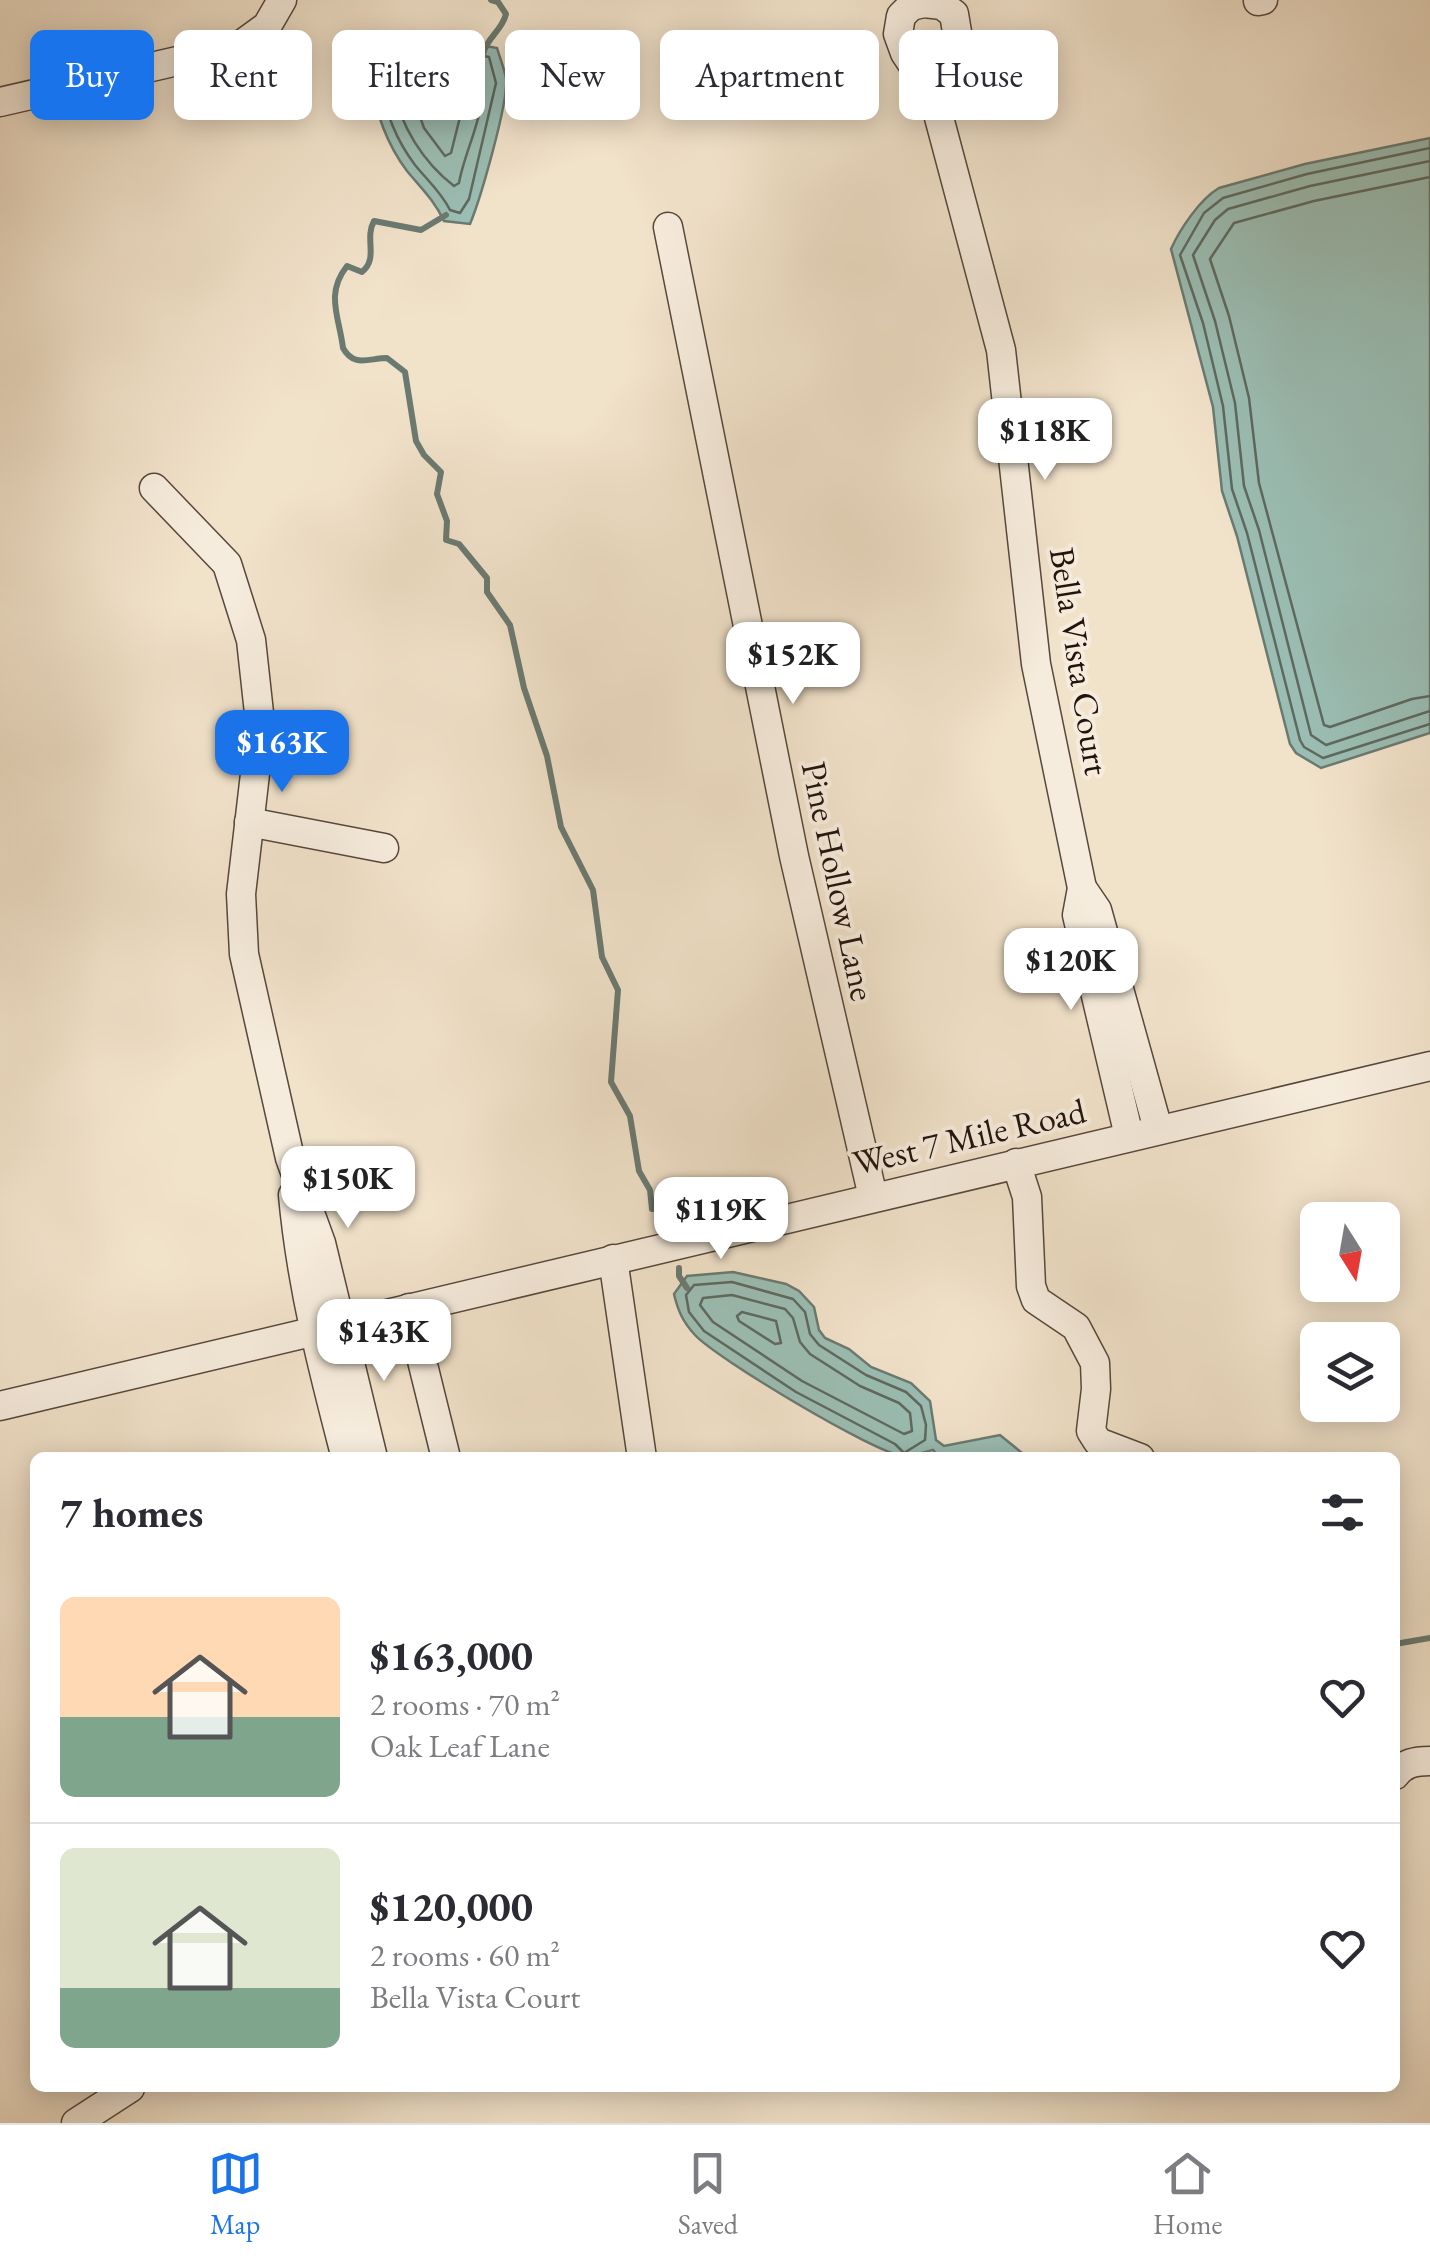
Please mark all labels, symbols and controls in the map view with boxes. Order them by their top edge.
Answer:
chip: Buy [30,30,154,120]
chip: Rent [174,30,312,120]
chip: Filters [332,30,485,120]
chip: New [505,30,640,120]
chip: Apartment [660,30,879,120]
chip: House [899,30,1058,120]
pin: $118K [975,398,1115,483]
text: $118K [1000,409,1090,451]
street label: Bella Vista Court [1040,544,1120,778]
pin: $152K [723,622,863,707]
text: $152K [748,633,838,675]
pin: $163K [212,710,352,795]
text: $163K [237,721,327,763]
street label: Pine Hollow Lane [792,757,886,1005]
pin: $120K [1001,928,1141,1013]
text: $120K [1026,939,1116,981]
street label: West 7 Mile Road [848,1087,1090,1185]
pin: $150K [278,1146,418,1231]
text: $150K [303,1157,393,1199]
pin: $119K [651,1177,791,1262]
text: $119K [676,1188,766,1230]
north arrow [1300,1202,1400,1302]
map controls [1300,1202,1400,1422]
pin: $143K [314,1299,454,1384]
text: $143K [339,1310,429,1352]
button: layers [1300,1322,1400,1422]
text: 7 homes [60,1485,203,1540]
icon: filters [1315,1485,1370,1540]
text: $163,000 [370,1628,533,1683]
icon: home [140,1637,260,1757]
icon: heart [1315,1670,1370,1725]
text: 2 rooms · 70 m² [370,1683,560,1725]
text: Oak Leaf Lane [370,1725,550,1767]
text: $120,000 [370,1879,533,1934]
icon: home [140,1888,260,2008]
icon: heart [1315,1921,1370,1976]
text: 2 rooms · 60 m² [370,1934,560,1976]
text: Bella Vista Court [370,1976,580,2018]
tab: Map [208,2146,263,2242]
tab: Saved [678,2146,738,2242]
tab: Home [1153,2146,1222,2242]

